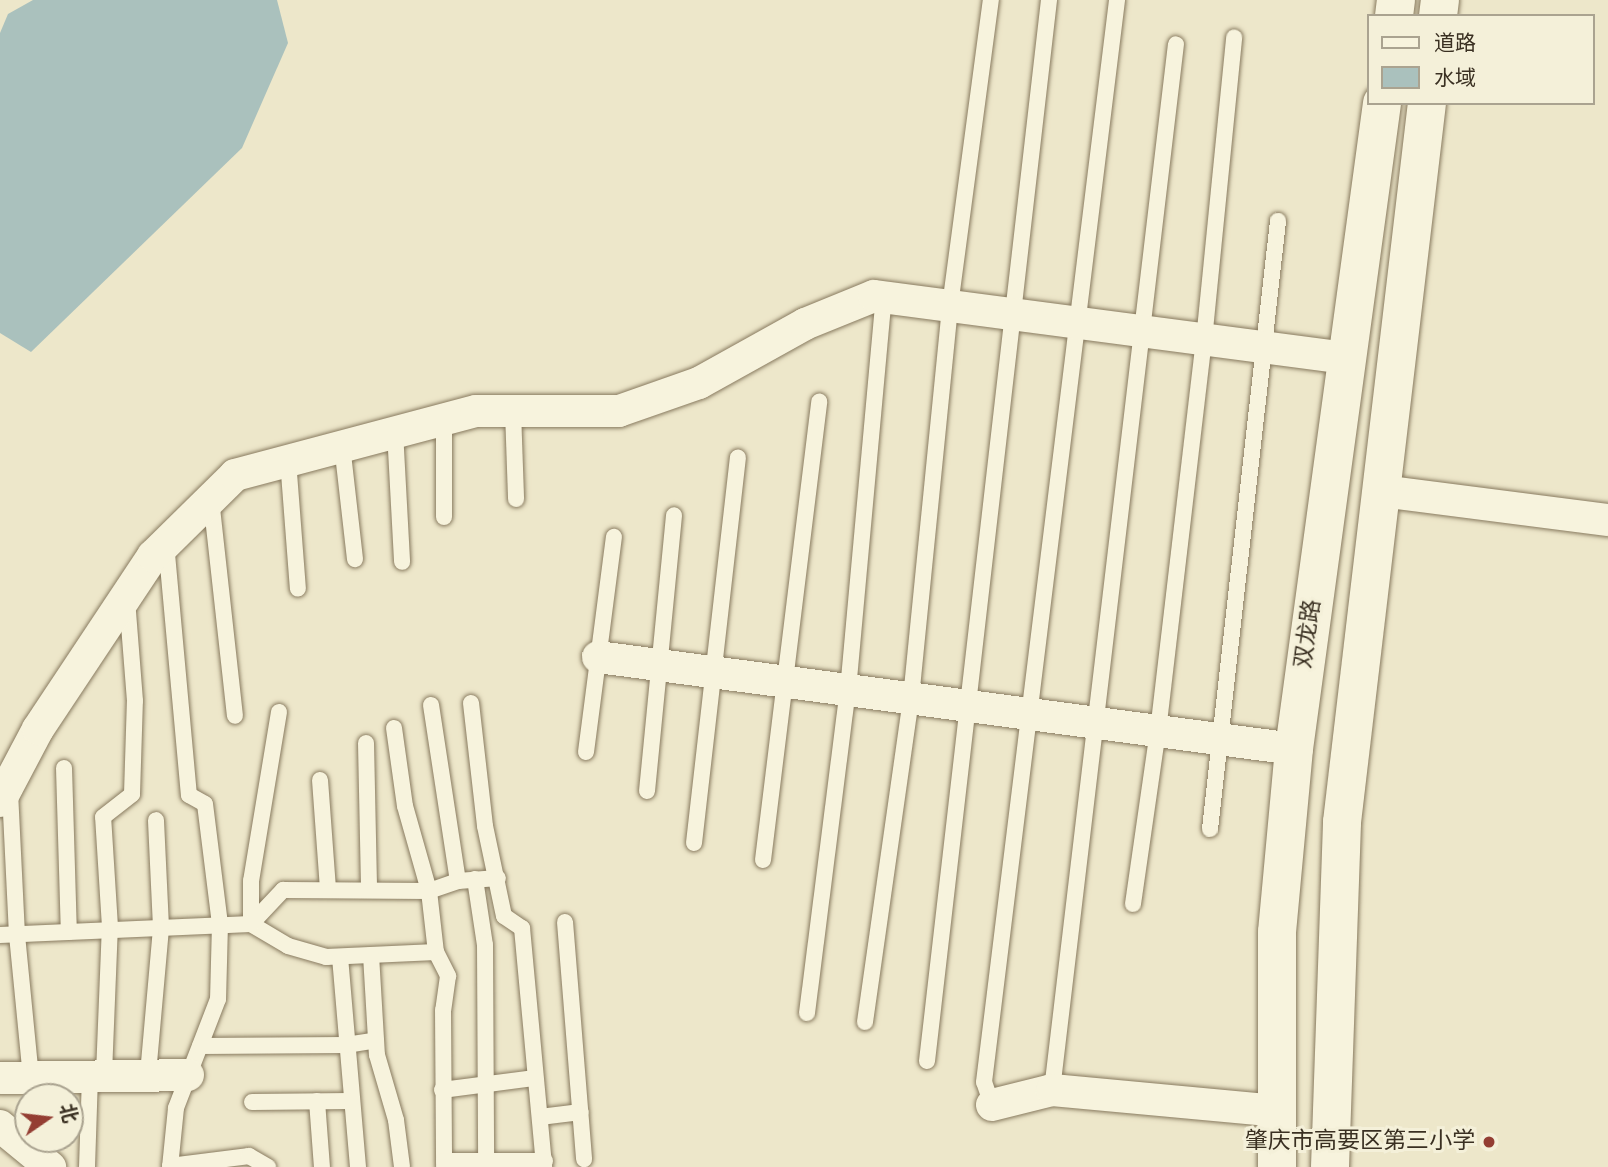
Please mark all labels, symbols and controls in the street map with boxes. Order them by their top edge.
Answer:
legend [1366,14,1594,105]
text: 道路 [1434,28,1476,60]
text: 水域 [1434,63,1476,95]
street label: 双龙路 [1291,598,1327,670]
north arrow [14,1083,84,1153]
text: 北 [52,1101,84,1126]
place label: 肇庆市高要区第三小学 [1245,1128,1475,1156]
marker: 肇庆市高要区第三小学 [1481,1134,1497,1150]

